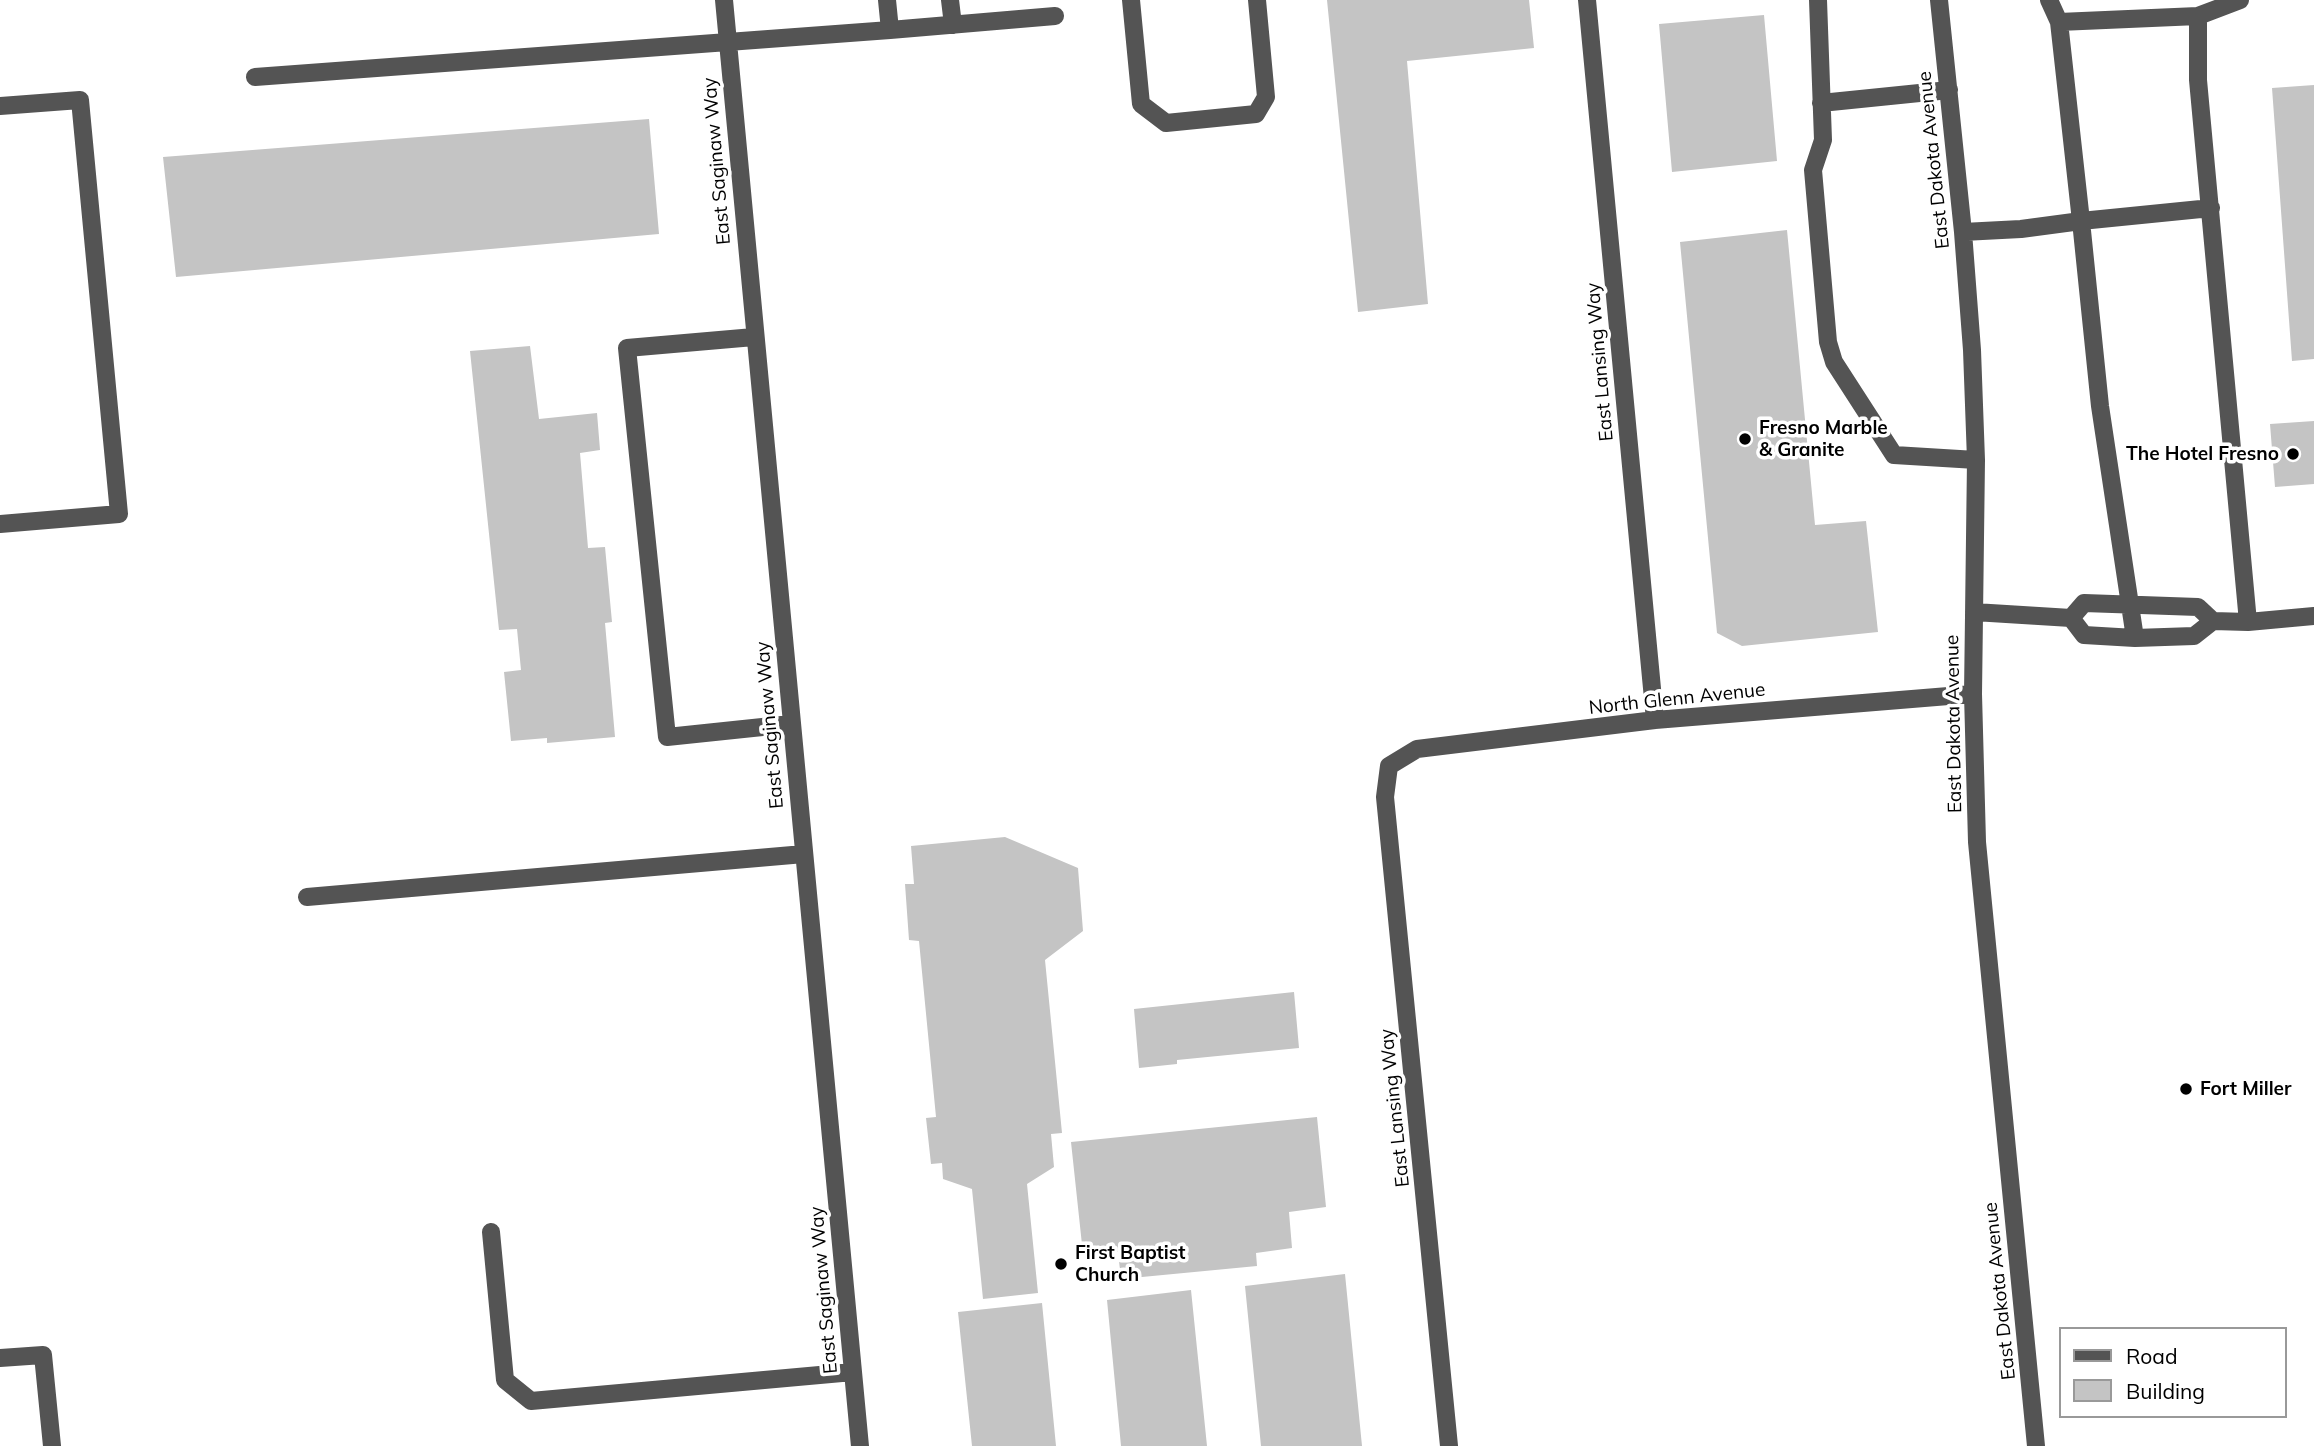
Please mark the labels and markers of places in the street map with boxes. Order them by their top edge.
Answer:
place label: Fresno Marble & Granite [1759,417,1888,461]
marker: Fresno Marble & Granite [1737,431,1753,447]
place label: The Hotel Fresno [2126,443,2279,465]
marker: The Hotel Fresno [2285,446,2301,462]
place label: Fort Miller [2200,1078,2291,1100]
marker: Fort Miller [2178,1081,2194,1097]
place label: First Baptist Church [1075,1242,1185,1286]
marker: First Baptist Church [1053,1256,1069,1272]

